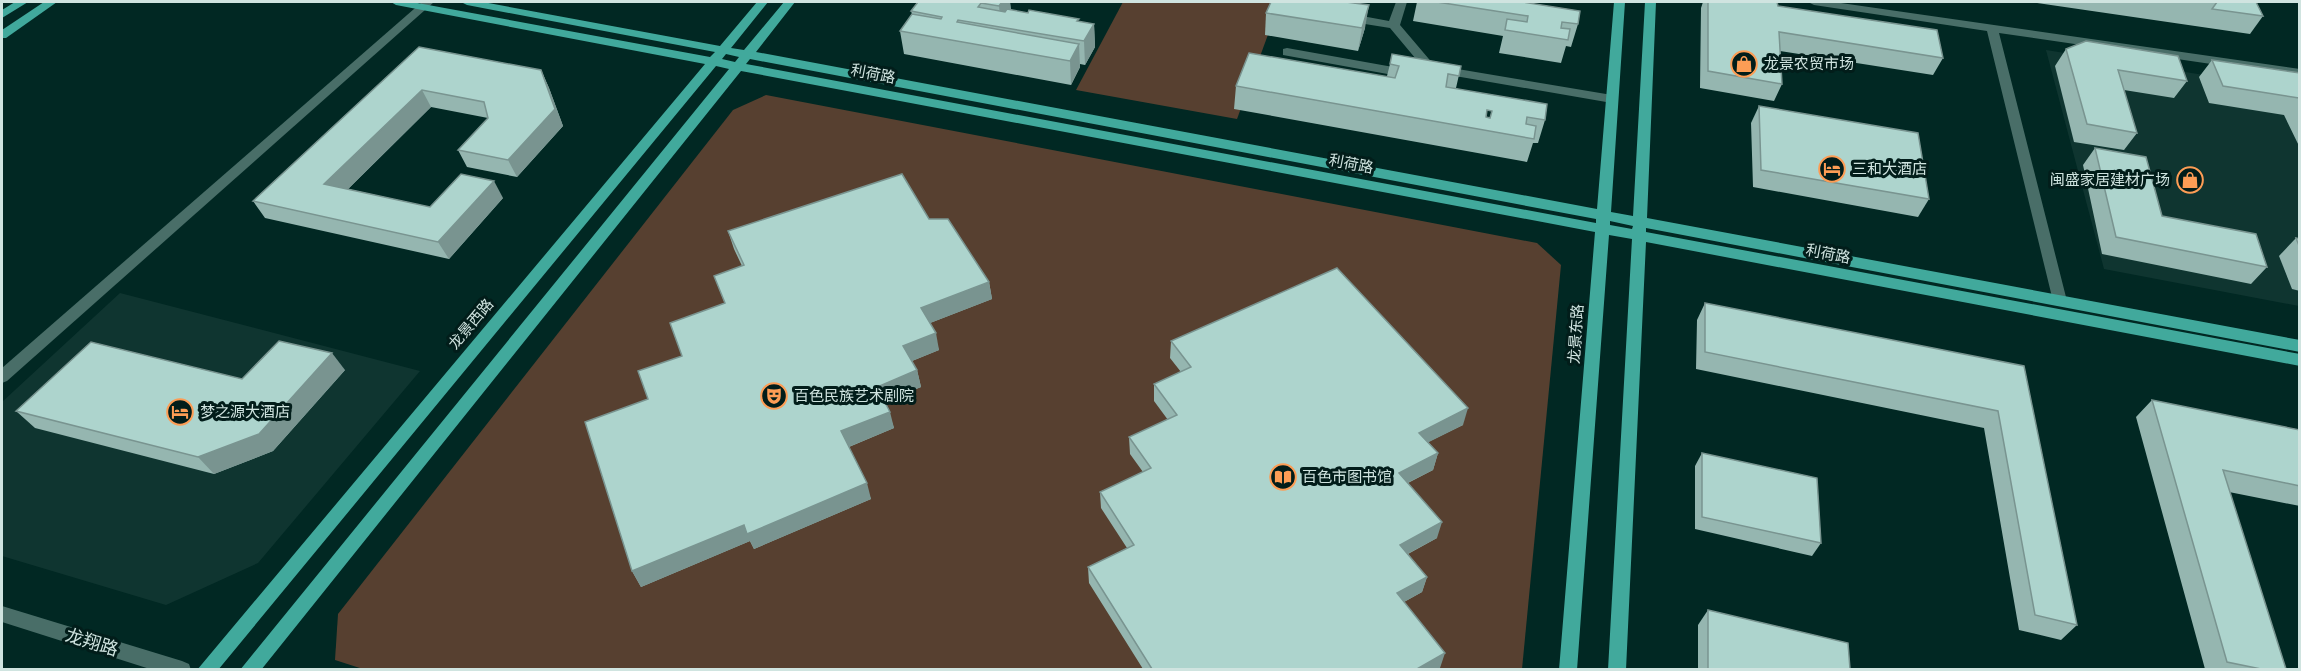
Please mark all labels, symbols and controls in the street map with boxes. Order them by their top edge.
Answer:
shop icon: 龙景农贸市场 [1729,49,1759,79]
place label: 龙景农贸市场 [1764,55,1854,73]
street label: 利荷路 [849,61,897,87]
street label: 利荷路 [1327,151,1375,177]
hotel icon: 三和大酒店 [1817,154,1847,184]
place label: 三和大酒店 [1852,160,1927,178]
shop icon: 闽盛家居建材广场 [2175,165,2205,195]
place label: 闽盛家居建材广场 [2050,171,2170,189]
street label: 利荷路 [1804,241,1852,267]
street label: 龙景西路 [445,295,497,353]
street label: 龙景东路 [1565,303,1587,365]
theatre icon: 百色民族艺术剧院 [759,381,789,411]
place label: 百色民族艺术剧院 [794,387,914,405]
hotel icon: 梦之源大酒店 [165,397,195,427]
place label: 梦之源大酒店 [200,403,290,421]
library icon: 百色市图书馆 [1268,462,1298,492]
place label: 百色市图书馆 [1302,468,1392,486]
street label: 龙翔路 [63,624,121,660]

